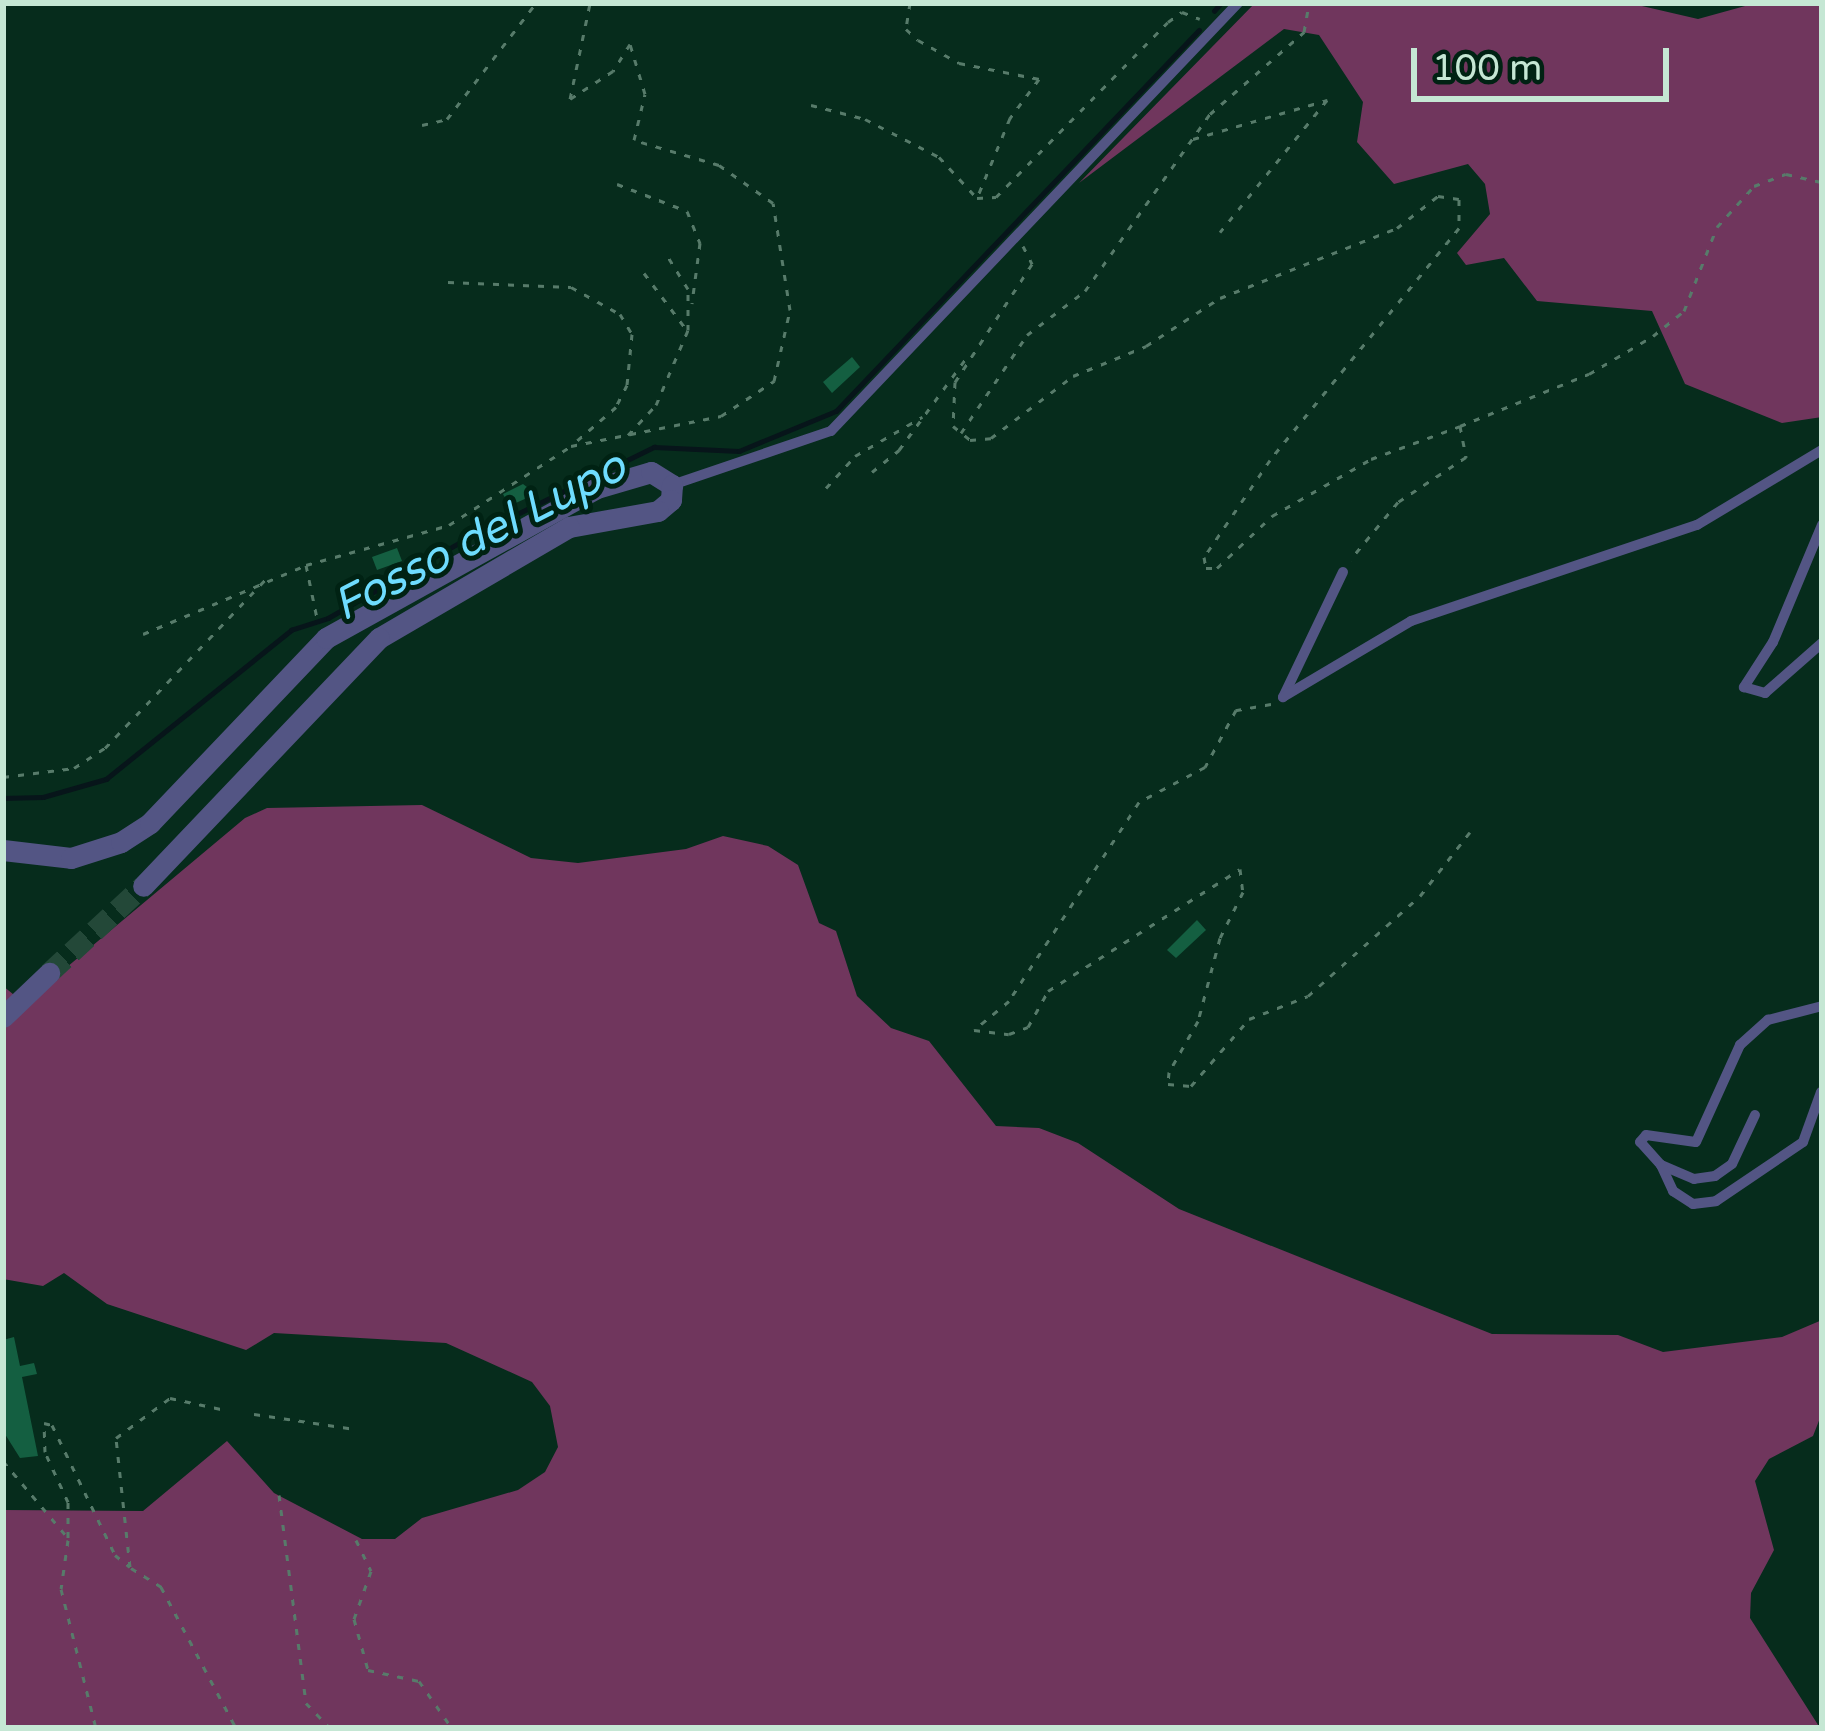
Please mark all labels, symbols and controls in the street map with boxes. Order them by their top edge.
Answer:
scale bar [1417,24,1675,98]
text: 100 m [1432,47,1542,90]
water label: Fosso del Lupo [325,440,635,634]

